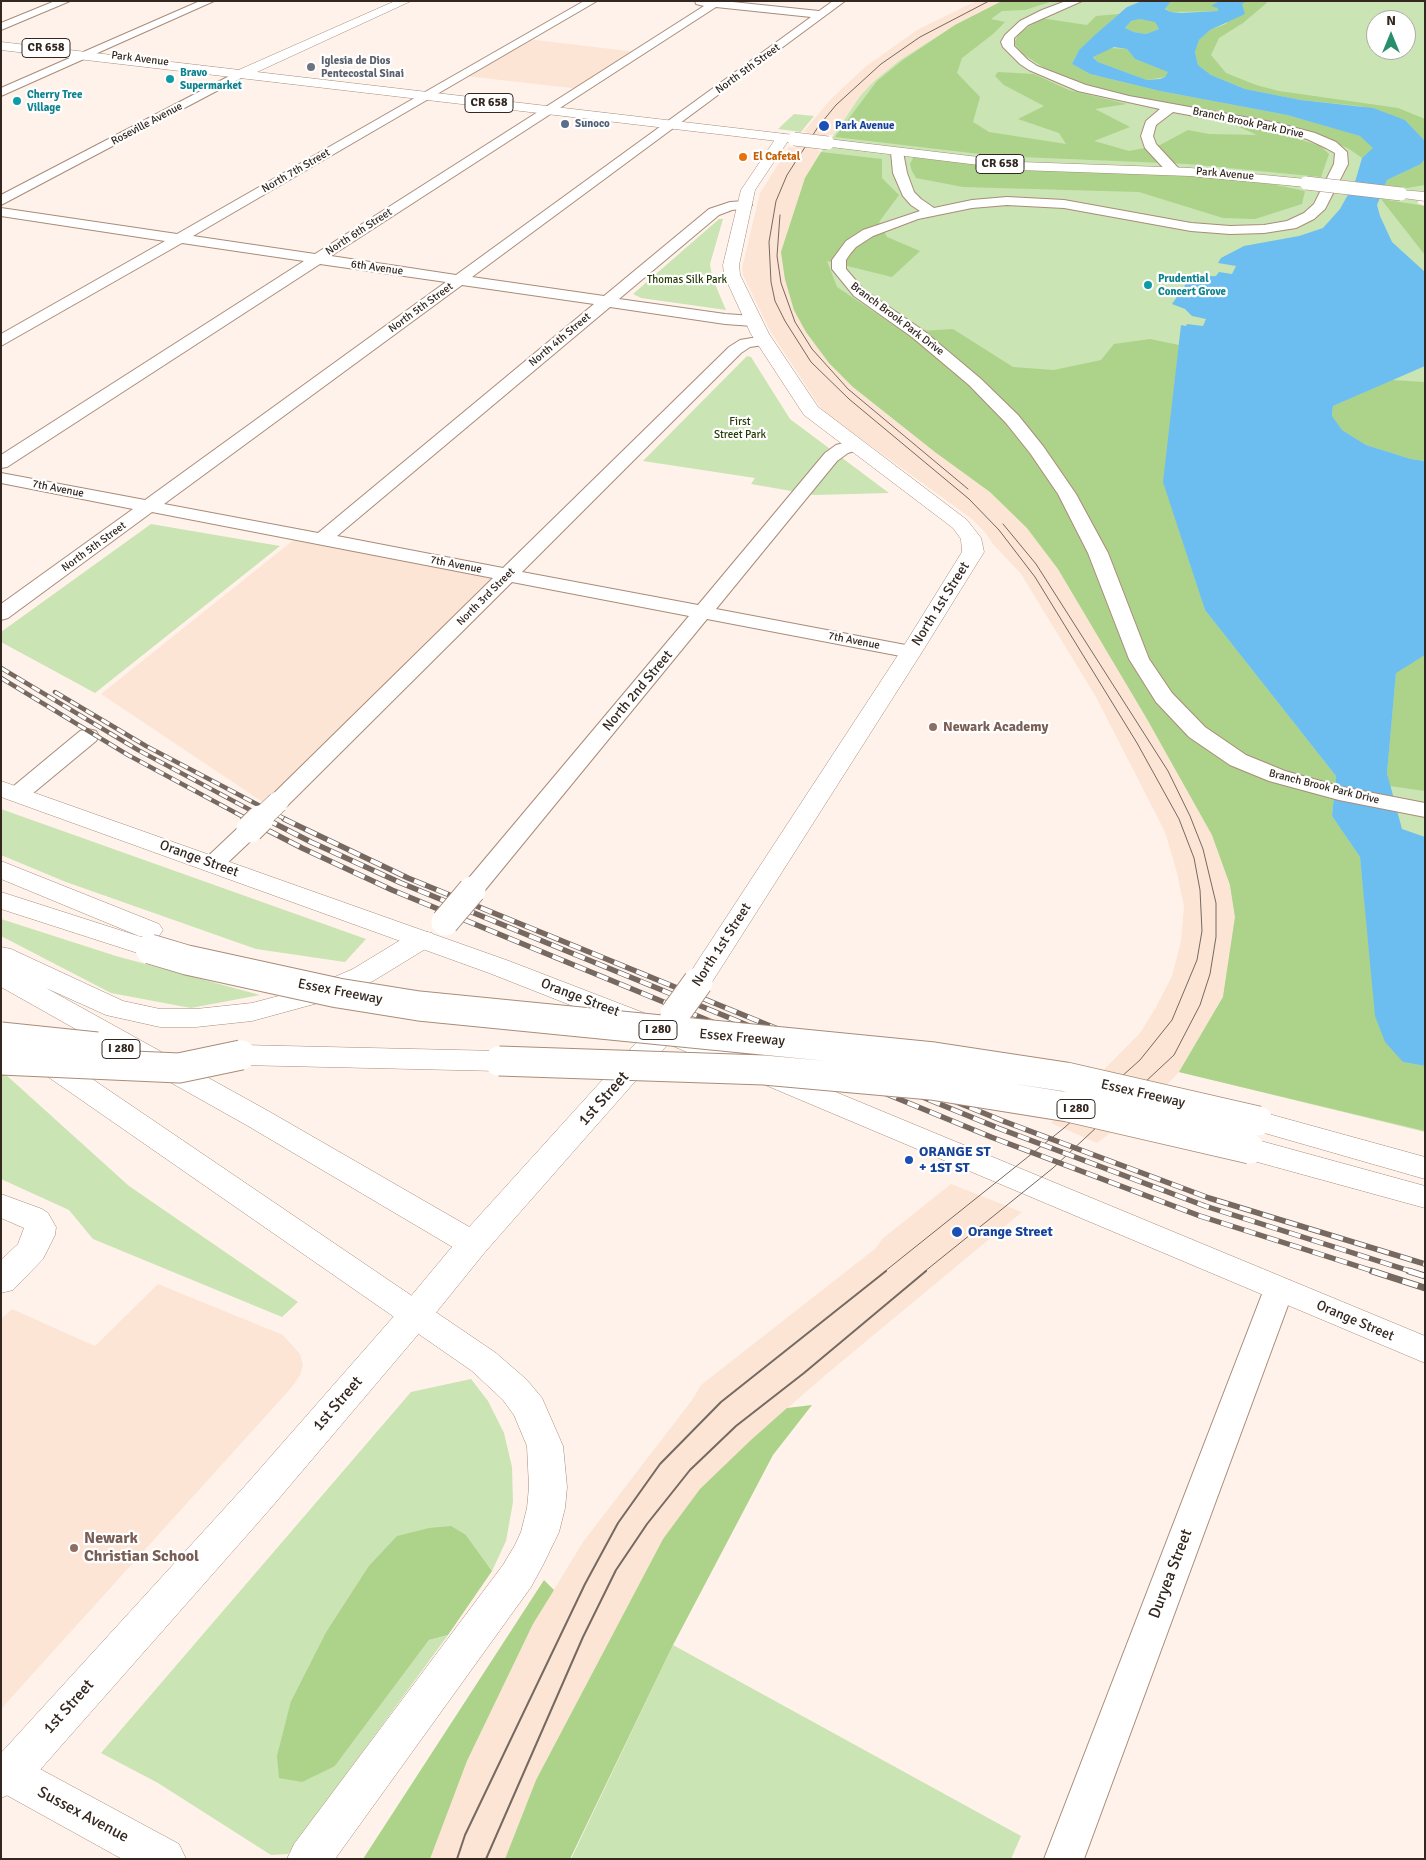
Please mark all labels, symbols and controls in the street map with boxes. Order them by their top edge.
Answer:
north arrow [1366,10,1416,60]
text: N [1386,12,1396,29]
road number: CR 658 [22,38,70,58]
street label: North 5th Street [713,41,783,97]
street label: Park Avenue [110,49,170,69]
place label: Iglesia de Dios Pentecostal Sinai [321,54,404,80]
marker: Iglesia de Dios Pentecostal Sinai [305,61,317,73]
place label: Bravo Supermarket [180,66,242,92]
marker: Bravo Supermarket [164,73,176,85]
place label: Cherry Tree Village [27,88,82,114]
road number: CR 658 [465,94,513,112]
marker: Cherry Tree Village [11,95,23,107]
street label: Roseville Avenue [109,100,185,148]
street label: Branch Brook Park Drive [1191,105,1305,141]
place label: Sunoco [575,117,610,131]
marker: Sunoco [559,118,571,130]
marker: Park Avenue [817,119,831,133]
place label: Park Avenue [835,119,894,133]
street label: North 7th Street [260,146,332,196]
place label: El Cafetal [753,150,800,164]
marker: El Cafetal [737,151,749,163]
road number: CR 658 [976,154,1024,173]
street label: Park Avenue [1196,165,1254,183]
street label: North 6th Street [323,206,395,258]
street label: 6th Avenue [350,258,404,278]
place label: Prudential Concert Grove [1158,272,1226,298]
park label: Thomas Silk Park [647,273,727,287]
marker: Prudential Concert Grove [1142,279,1154,291]
street label: North 5th Street [386,280,456,336]
street label: Branch Brook Park Drive [848,280,946,358]
street label: North 4th Street [526,310,594,370]
park label: First Street Park [714,415,766,441]
street label: 7th Avenue [31,478,85,500]
street label: North 5th Street [59,519,129,575]
street label: 7th Avenue [429,554,483,576]
street label: North 1st Street [908,559,974,649]
street label: North 3rd Street [454,565,518,629]
street label: 7th Avenue [827,630,881,652]
street label: North 2nd Street [599,647,677,735]
place label: Newark Academy [943,719,1048,735]
marker: Newark Academy [927,721,939,733]
street label: Branch Brook Park Drive [1267,767,1381,807]
street label: Orange Street [157,837,241,881]
street label: North 1st Street [689,900,755,990]
street label: Orange Street [538,975,622,1021]
street label: Essex Freeway [296,976,384,1008]
road number: I 280 [639,1020,677,1040]
street label: Essex Freeway [699,1026,785,1050]
road number: I 280 [102,1040,140,1058]
street label: 1st Street [575,1068,633,1130]
street label: Essex Freeway [1099,1076,1187,1112]
road number: I 280 [1057,1100,1095,1118]
place label: ORANGE ST + 1ST ST [919,1144,991,1176]
marker: ORANGE ST + 1ST ST [903,1154,915,1166]
place label: Orange Street [968,1224,1053,1240]
marker: Orange Street [950,1225,964,1239]
street label: Orange Street [1314,1297,1396,1345]
street label: 1st Street [309,1373,367,1435]
street label: Duryea Street [1145,1527,1197,1621]
place label: Newark Christian School [84,1529,199,1567]
marker: Newark Christian School [68,1542,80,1554]
street label: 1st Street [40,1676,98,1738]
street label: Sussex Avenue [34,1783,132,1847]

